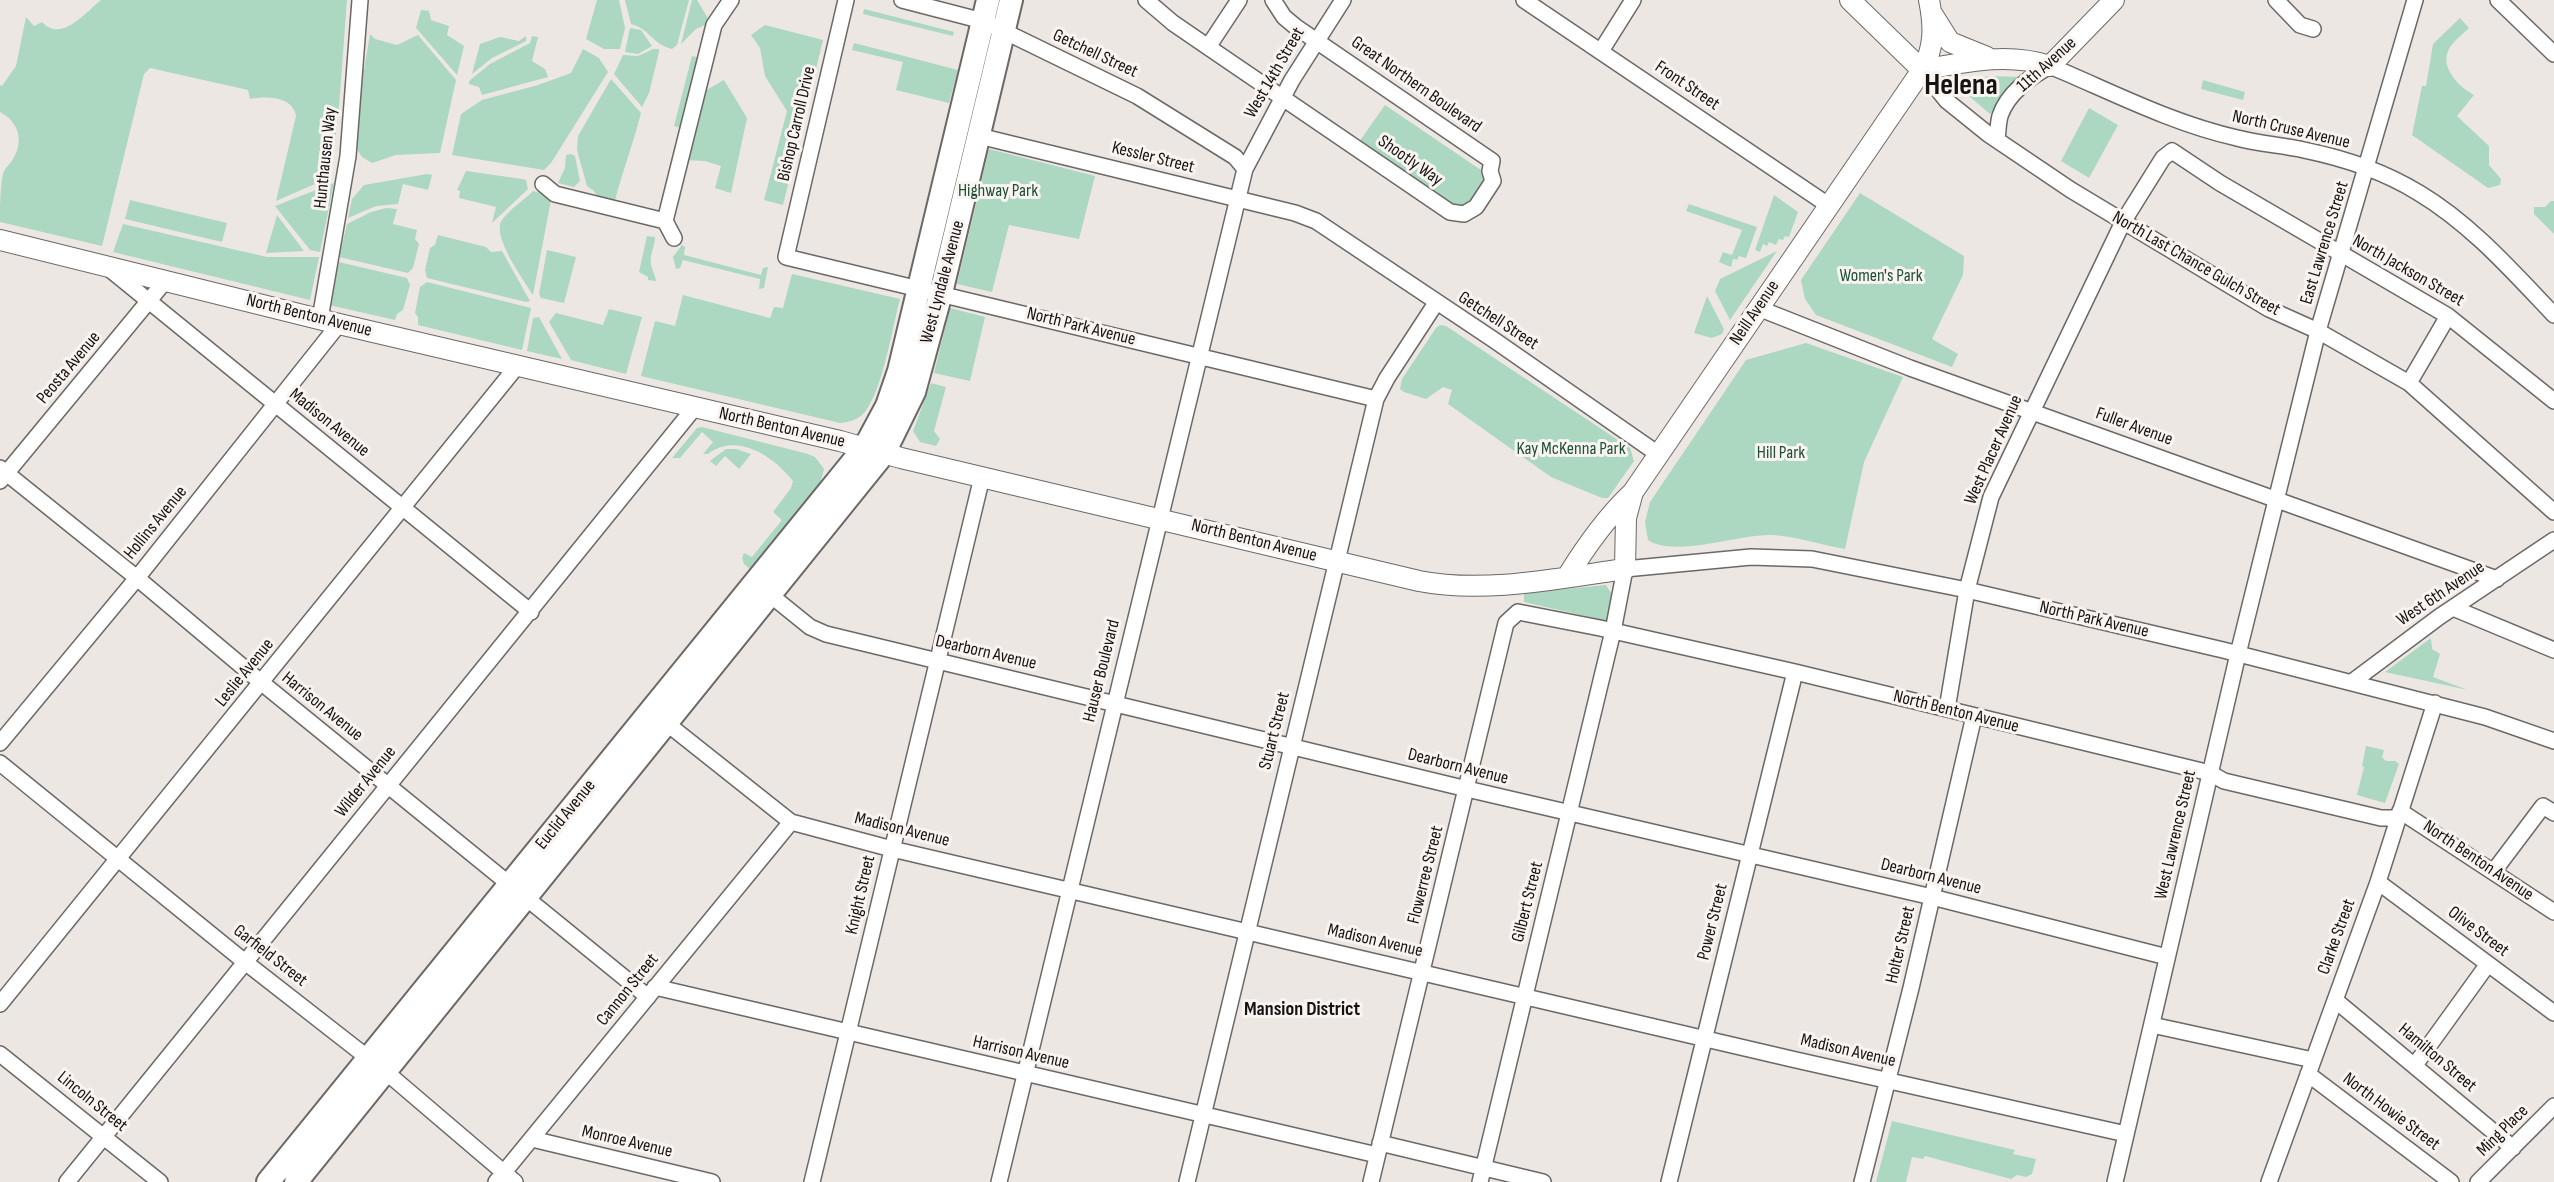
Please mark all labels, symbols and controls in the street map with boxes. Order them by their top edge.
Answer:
street label: West 14th Street [1240,24,1310,122]
street label: Getchell Street [1049,25,1141,83]
street label: Great Northern Boulevard [1347,32,1485,138]
street label: 11th Avenue [2013,33,2081,97]
street label: Front Street [1651,57,1723,115]
street label: Bishop Carroll Drive [773,64,821,184]
district label: Helena [1924,68,1998,104]
street label: Hunthausen Way [310,106,342,210]
street label: North Cruse Avenue [2230,106,2352,154]
street label: Shootly Way [1374,131,1446,191]
street label: Kessler Street [1109,137,1197,179]
street label: East Lawrence Street [2296,179,2354,307]
park label: Highway Park [958,180,1038,202]
street label: North Last Chance Gulch Street [2108,207,2284,321]
street label: West Lyndale Avenue [916,218,970,346]
street label: North Jackson Street [2348,230,2468,312]
park label: Women's Park [1839,265,1923,287]
street label: Neill Avenue [1726,277,1784,349]
street label: Getchell Street [1454,287,1542,355]
street label: North Benton Avenue [244,290,374,342]
street label: North Park Avenue [1024,303,1138,351]
street label: Peosta Avenue [32,327,106,409]
street label: Madison Avenue [285,384,373,462]
street label: West Placer Avenue [1960,392,2028,508]
street label: North Benton Avenue [717,403,847,453]
street label: Fuller Avenue [2093,403,2175,451]
park label: Kay McKenna Park [1516,438,1626,460]
park label: Hill Park [1757,442,1805,464]
street label: Hollins Avenue [120,482,192,564]
street label: North Benton Avenue [1189,515,1319,567]
street label: West 6th Avenue [2393,557,2489,631]
street label: North Park Avenue [2037,597,2151,643]
street label: Hauser Boulevard [1079,618,1125,724]
street label: Dearborn Avenue [933,631,1039,675]
street label: Leslie Avenue [211,635,279,711]
street label: Harrison Avenue [277,668,367,746]
street label: North Benton Avenue [1891,686,2021,738]
street label: Stuart Street [1255,690,1295,772]
street label: Wilder Avenue [331,742,401,822]
street label: Dearborn Avenue [1405,744,1511,790]
street label: West Lawrence Street [2151,768,2201,902]
street label: Euclid Avenue [531,776,601,854]
street label: Madison Avenue [852,808,952,852]
street label: North Benton Avenue [2419,816,2537,906]
street label: Flowerree Street [1403,824,1449,926]
street label: Knight Street [841,853,881,937]
street label: Dearborn Avenue [1878,854,1984,900]
street label: Gilbert Street [1508,860,1548,944]
street label: Power Street [1693,881,1733,963]
street label: Clarke Street [2313,896,2361,978]
street label: Olive Street [2443,902,2513,962]
street label: Holter Street [1882,904,1920,986]
street label: Garfield Street [229,920,311,992]
street label: Madison Avenue [1325,920,1425,962]
street label: Cannon Street [592,949,664,1031]
district label: Mansion District [1244,998,1360,1022]
street label: Hamilton Street [2393,1019,2481,1097]
street label: Madison Avenue [1798,1030,1898,1072]
street label: Harrison Avenue [971,1031,1071,1075]
street label: Lincoln Street [52,1067,132,1137]
street label: North Howie Street [2338,1068,2444,1156]
street label: Ming Place [2473,1101,2533,1161]
street label: Monroe Avenue [580,1121,674,1163]

